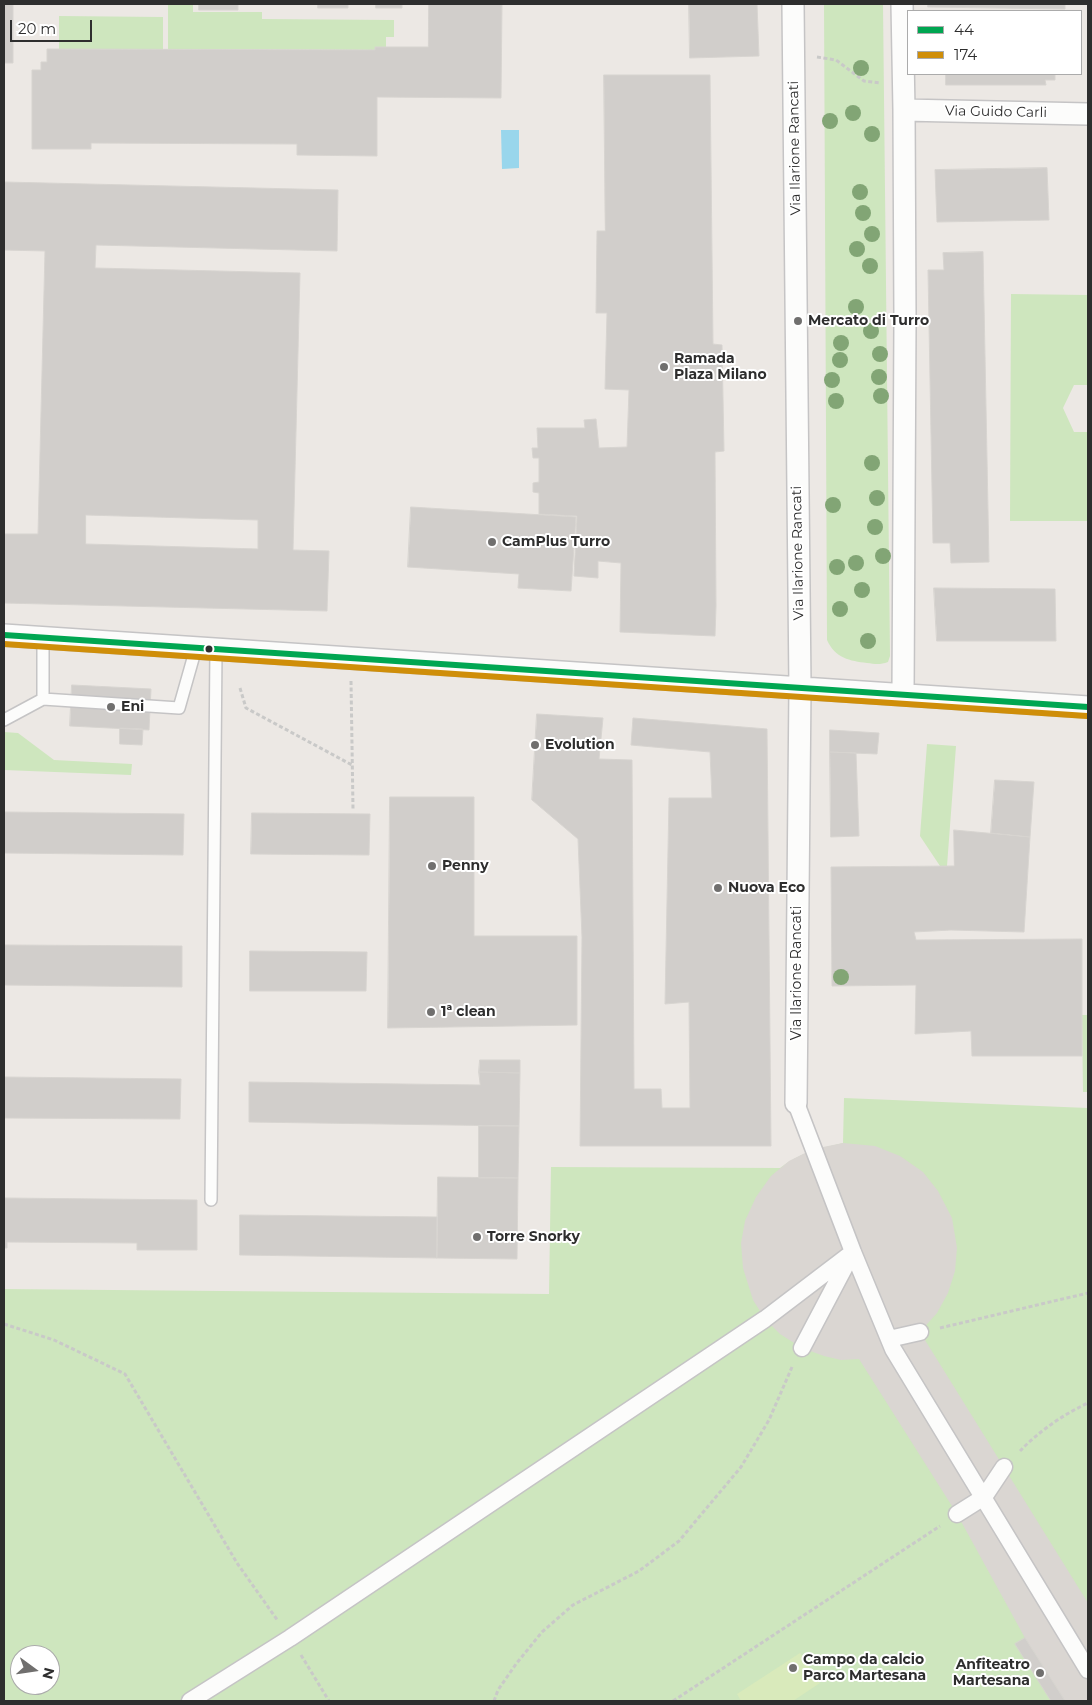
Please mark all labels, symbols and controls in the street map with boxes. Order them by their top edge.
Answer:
scale bar [12,10,95,42]
legend [907,10,1082,75]
text: 20 m [18,19,56,38]
text: 44 [954,20,974,39]
text: 174 [954,45,977,64]
street label: Via Ilarione Rancati [785,81,805,215]
street label: Via Guido Carli [945,103,1047,121]
place label: Mercato di Turro [808,313,929,329]
marker: Mercato di Turro [792,315,804,327]
place label: Ramada Plaza Milano [674,351,767,384]
marker: Ramada Plaza Milano [658,361,670,373]
street label: Via Ilarione Rancati [788,486,808,620]
place label: CamPlus Turro [502,534,610,550]
marker: CamPlus Turro [486,536,498,548]
unlabelled marker [204,644,214,654]
place label: Eni [121,699,144,715]
marker: Eni [105,701,117,713]
place label: Evolution [545,737,615,753]
marker: Evolution [529,739,541,751]
place label: Penny [442,858,489,874]
marker: Penny [426,860,438,872]
place label: Nuova Eco [728,880,805,896]
marker: Nuova Eco [712,882,724,894]
street label: Via Ilarione Rancati [789,906,805,1040]
place label: 1ª clean [441,1004,496,1020]
marker: 1ª clean [425,1006,437,1018]
place label: Torre Snorky [487,1229,580,1245]
marker: Torre Snorky [471,1231,483,1243]
north arrow [10,1645,60,1695]
place label: Campo da calcio Parco Martesana [803,1652,926,1684]
place label: Anfiteatro Martesana [953,1657,1030,1690]
marker: Campo da calcio Parco Martesana [787,1662,799,1674]
text: N [38,1666,59,1681]
marker: Anfiteatro Martesana [1034,1667,1046,1679]

